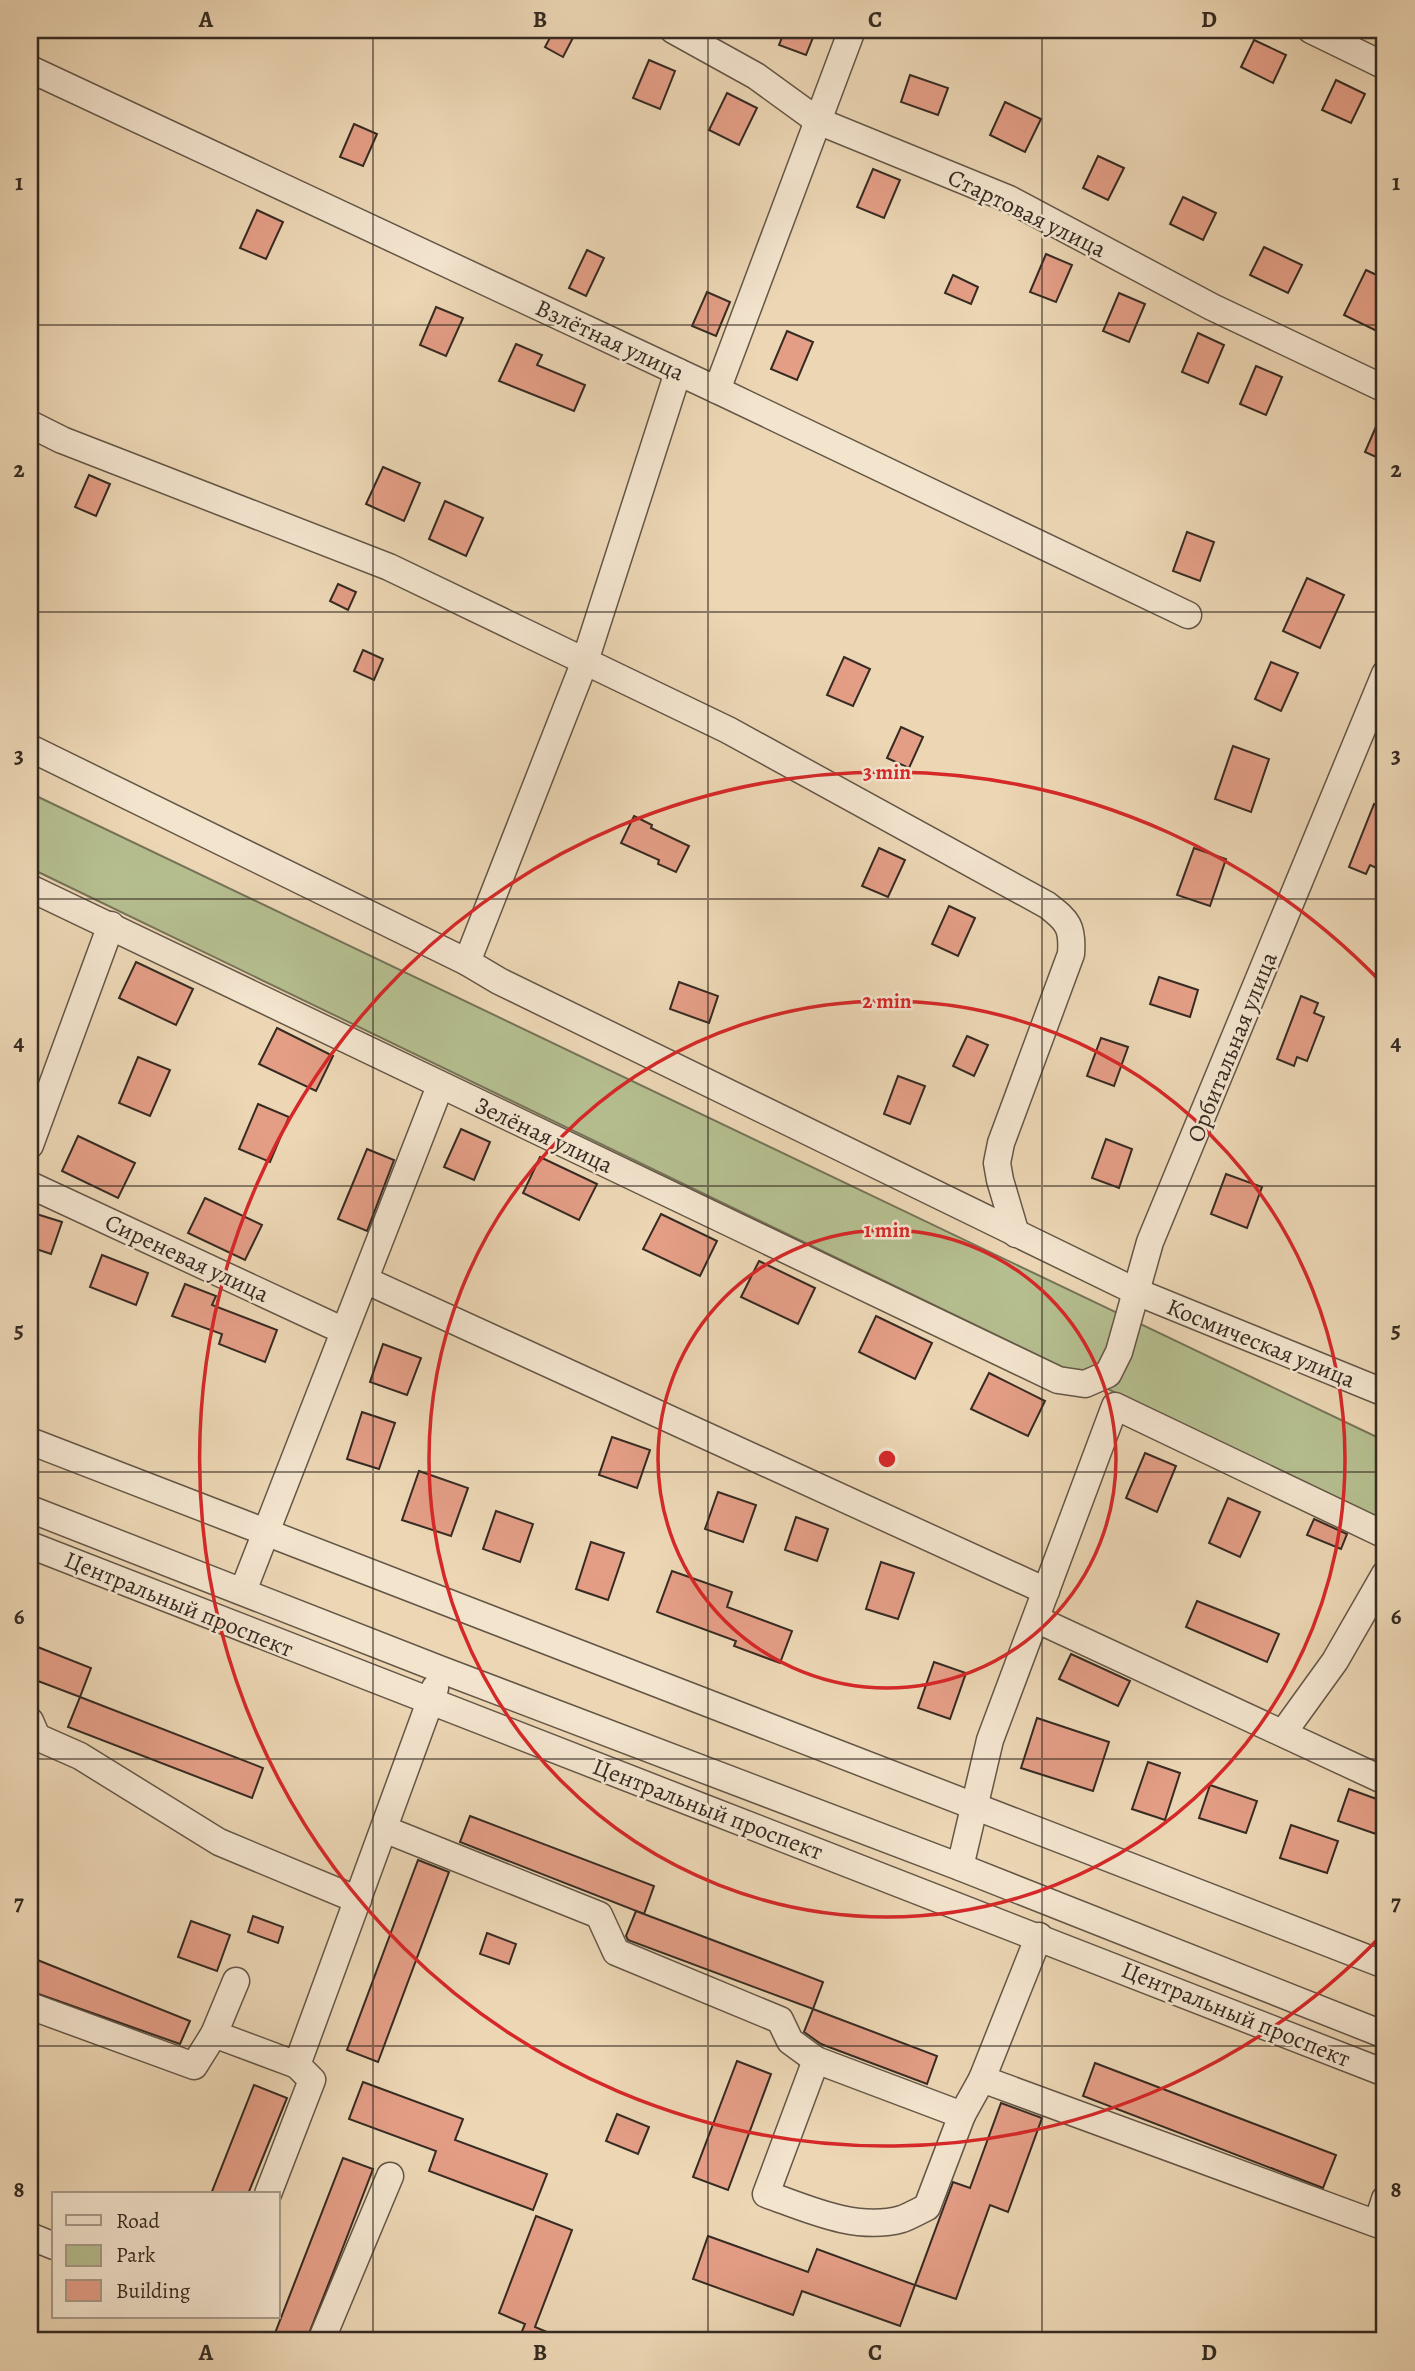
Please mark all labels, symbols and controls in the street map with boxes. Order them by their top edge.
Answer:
text: A [198,4,214,35]
text: B [533,4,547,35]
text: C [868,4,882,35]
text: D [1201,4,1217,35]
street label: Стартовая улица [943,161,1111,265]
text: 1 [15,167,23,198]
text: 1 [1392,167,1400,198]
street label: Взлётная улица [530,292,690,388]
text: 2 [13,454,25,485]
text: 2 [1390,454,1402,485]
text: 3 [14,740,24,771]
text: 3 [1391,740,1401,771]
text: 3 min [863,758,911,786]
street label: Орбитальная улица [1179,947,1285,1147]
text: 2 min [862,987,912,1015]
text: 4 [14,1027,25,1058]
text: 4 [1391,1027,1402,1058]
street label: Зелёная улица [470,1089,618,1181]
street label: Сиреневая улица [100,1206,274,1310]
text: 1 min [864,1216,911,1244]
street label: Космическая улица [1162,1291,1360,1395]
text: 5 [14,1314,24,1345]
text: 5 [1391,1314,1401,1345]
centre of rings [875,1447,899,1471]
street label: Центральный проспект [60,1543,298,1665]
text: 6 [14,1601,25,1632]
text: 6 [1391,1601,1402,1632]
street label: Центральный проспект [588,1750,828,1868]
text: 7 [14,1887,24,1918]
text: 7 [1391,1887,1401,1918]
street label: Центральный проспект [1117,1953,1355,2075]
text: 8 [13,2174,25,2205]
text: 8 [1390,2174,1402,2205]
legend [52,2192,280,2318]
text: Road [116,2207,160,2235]
text: Park [116,2241,156,2269]
text: Building [116,2277,191,2305]
text: A [198,2337,214,2368]
text: B [533,2337,547,2368]
text: C [868,2337,882,2368]
text: D [1201,2337,1217,2368]

